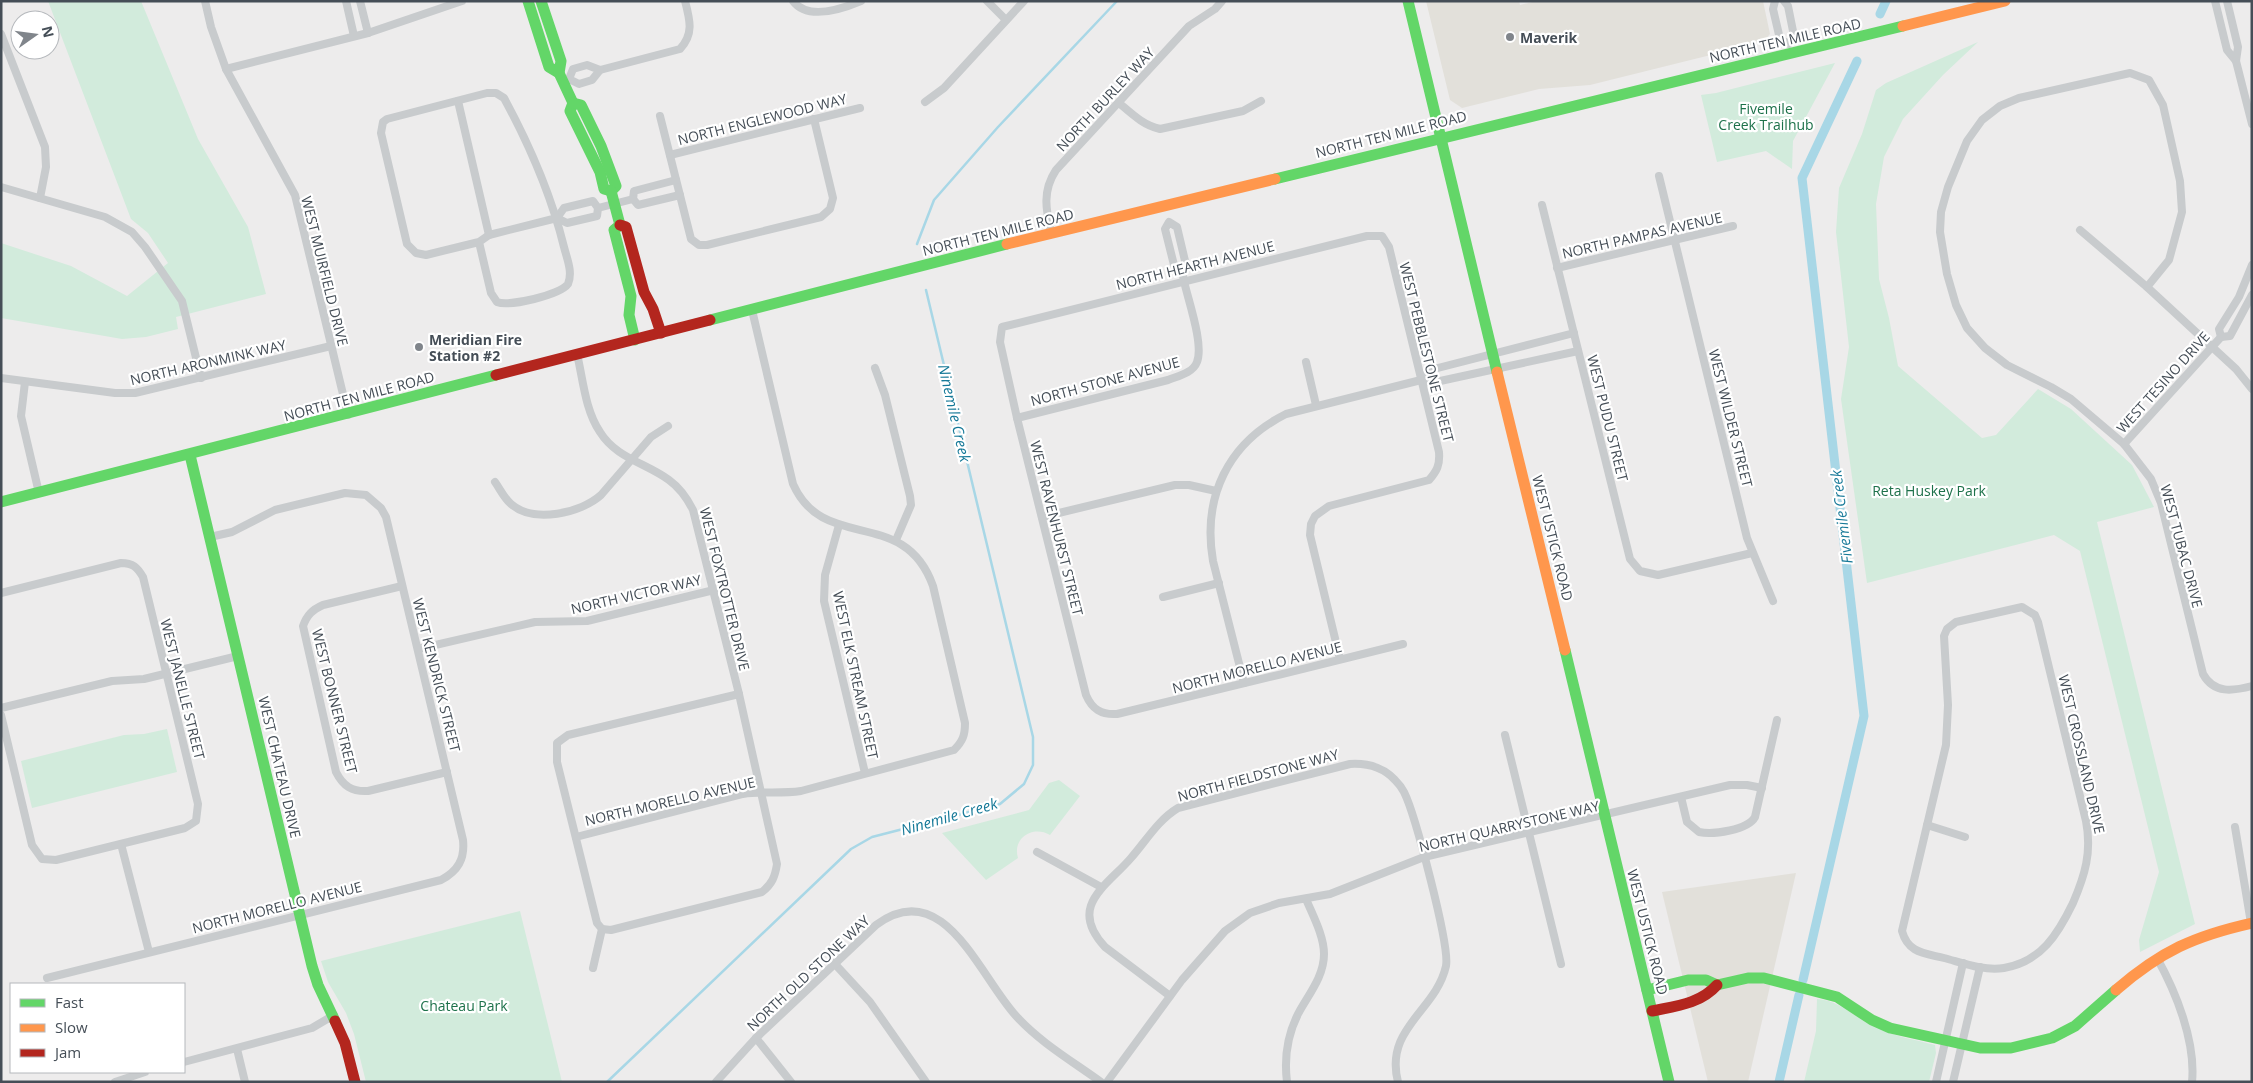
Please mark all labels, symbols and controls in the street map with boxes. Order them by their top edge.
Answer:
north arrow [10,10,60,60]
street label: NORTH TEN MILE ROAD [1707,13,1863,67]
text: N [38,24,59,40]
place label: Maverik [1520,28,1578,47]
marker: Maverik [1504,31,1516,43]
street label: NORTH BURLEY WAY [1052,43,1158,155]
street label: NORTH ENGLEWOOD WAY [676,89,849,149]
park label: Fivemile Creek Trailhub [1718,99,1814,134]
street label: NORTH TEN MILE ROAD [1313,106,1469,162]
street label: WEST MUIRFIELD DRIVE [297,194,353,348]
street label: NORTH TEN MILE ROAD [920,204,1076,260]
street label: NORTH PAMPAS AVENUE [1560,207,1724,263]
street label: NORTH HEARTH AVENUE [1114,236,1276,294]
street label: WEST PEBBLESTONE STREET [1395,260,1459,444]
street label: WEST TESINO DRIVE [2112,327,2214,437]
place label: Meridian Fire Station #2 [429,330,522,365]
street label: NORTH ARONMINK WAY [128,335,288,389]
marker: Meridian Fire Station #2 [413,341,425,353]
street label: WEST WILDER STREET [1705,347,1757,489]
street label: NORTH STONE AVENUE [1028,352,1182,410]
street label: WEST PUDU STREET [1583,353,1633,483]
water label: Ninemile Creek [934,362,976,464]
street label: NORTH TEN MILE ROAD [282,367,436,425]
street label: WEST RAVENHURST STREET [1026,439,1088,618]
water label: Fivemile Creek [1825,468,1857,565]
street label: WEST USTICK ROAD [1528,473,1578,603]
park label: Reta Huskey Park [1872,481,1986,500]
street label: WEST TUBAC DRIVE [2156,482,2208,610]
street label: WEST FOXTROTTER DRIVE [696,505,754,673]
street label: NORTH VICTOR WAY [569,570,703,618]
street label: WEST ELK STREAM STREET [829,589,883,761]
street label: WEST KENDRICK STREET [409,596,465,754]
street label: WEST JANELLE STREET [156,617,210,761]
street label: WEST BONNER STREET [308,627,362,775]
street label: NORTH MORELLO AVENUE [1170,637,1344,697]
street label: WEST CROSSLAND DRIVE [2054,673,2110,835]
street label: WEST CHATEAU DRIVE [254,694,306,840]
street label: NORTH FIELDSTONE WAY [1175,744,1341,806]
street label: NORTH MORELLO AVENUE [583,772,757,830]
water label: Ninemile Creek [898,792,1000,839]
street label: NORTH QUARRYSTONE WAY [1417,796,1601,856]
street label: WEST USTICK ROAD [1623,867,1673,997]
street label: NORTH MORELLO AVENUE [190,877,364,937]
street label: NORTH OLD STONE WAY [742,911,874,1035]
legend [10,983,185,1073]
text: Fast [55,992,84,1012]
park label: Chateau Park [420,996,508,1015]
text: Slow [55,1017,88,1037]
text: Jam [53,1042,81,1062]

